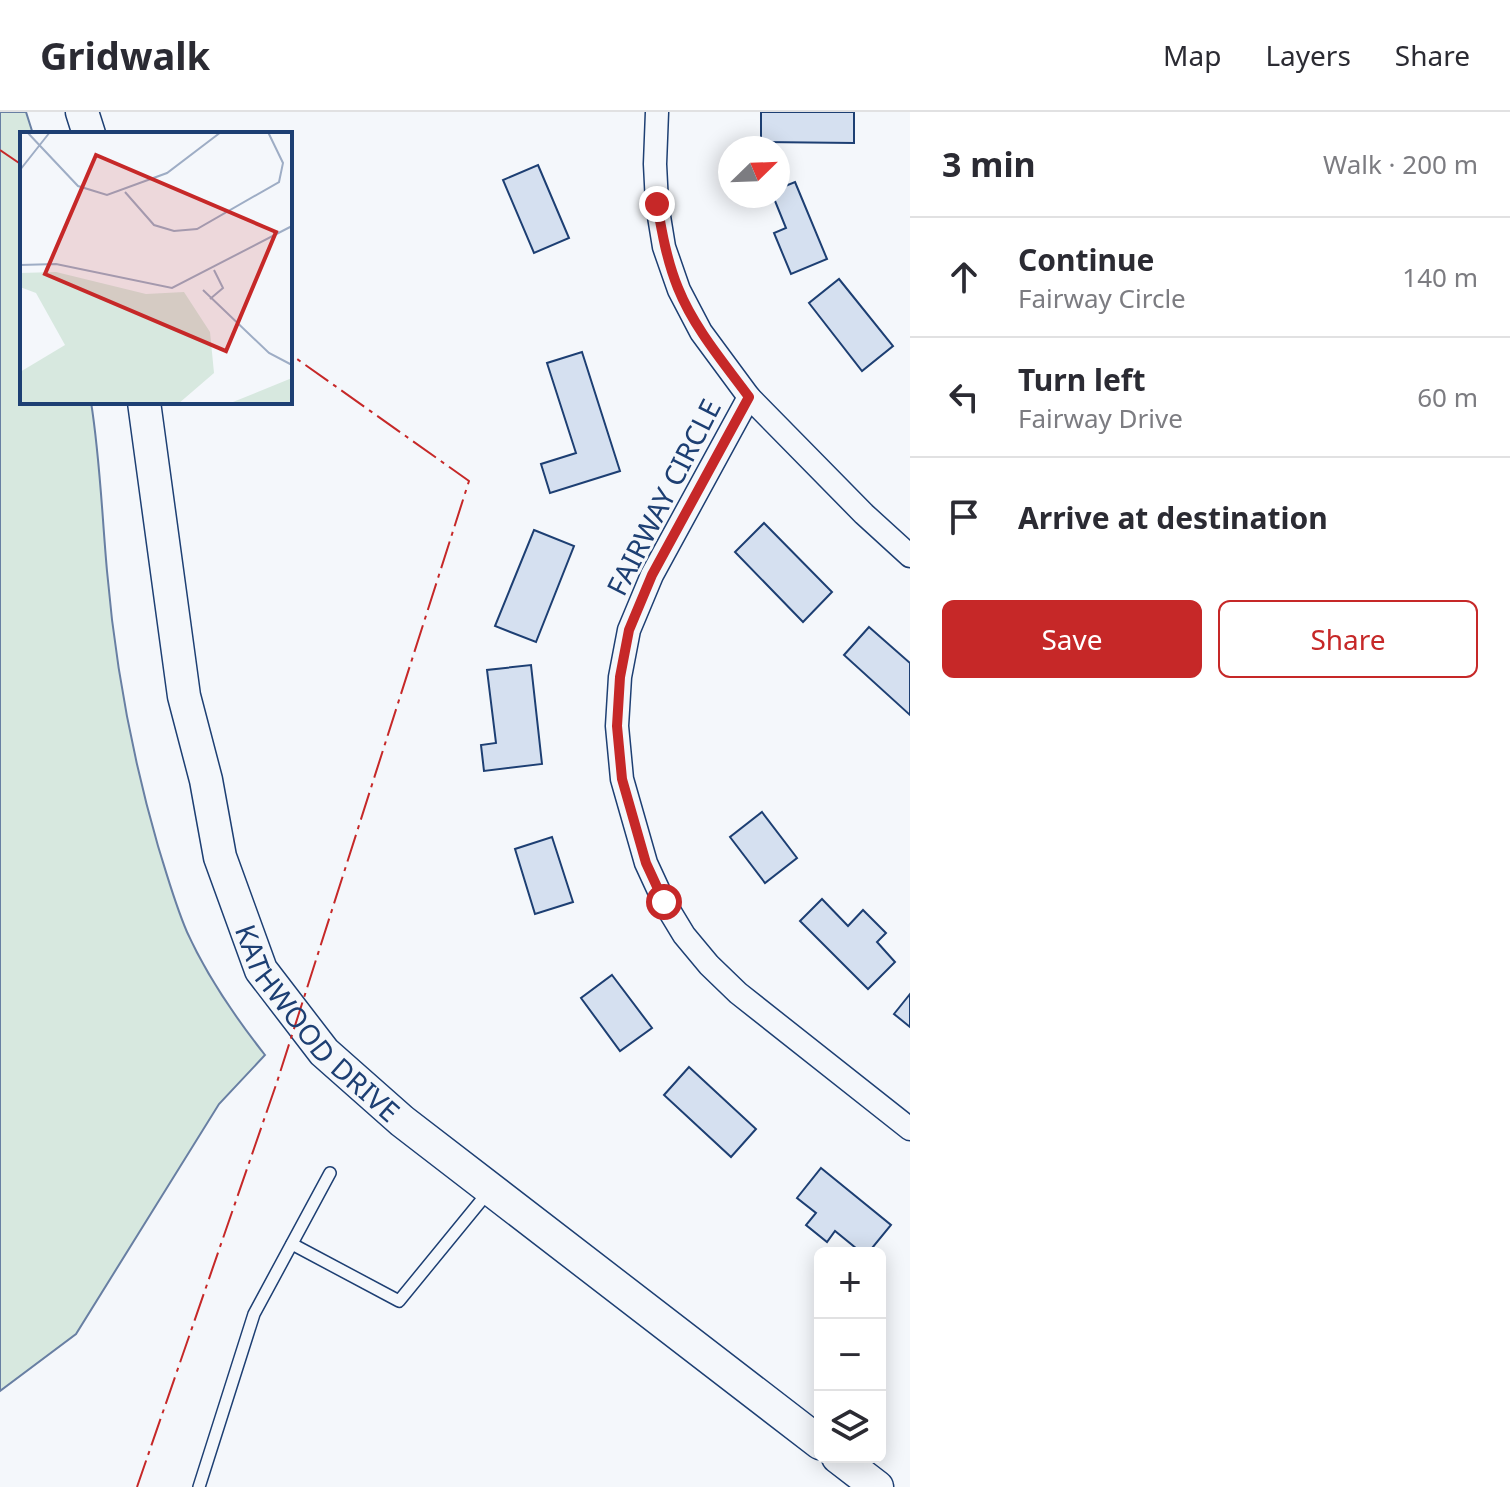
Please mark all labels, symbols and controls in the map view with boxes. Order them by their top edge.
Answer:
text: Gridwalk [40,29,210,81]
text: Map [1163,36,1221,74]
text: Layers [1265,36,1351,74]
text: Share [1395,36,1470,74]
inset map [20,132,292,404]
north arrow [718,136,790,208]
text: 3 min [942,141,1036,187]
text: Walk · 200 m [1323,146,1478,182]
route end [639,186,675,222]
text: Continue [1018,239,1154,280]
icon: ahead [942,255,986,299]
text: 140 m [1402,259,1478,295]
text: Fairway Circle [1018,280,1186,316]
text: Turn left [1018,359,1146,400]
icon: left [942,375,986,419]
text: 60 m [1417,379,1478,415]
street label: FAIRWAY CIRCLE [597,392,729,602]
text: Fairway Drive [1018,400,1183,436]
icon: arrive [942,495,986,539]
text: Arrive at destination [1018,497,1328,538]
button: Save [942,600,1202,678]
button: Share [1218,600,1478,678]
route start [646,884,682,920]
street label: KATHWOOD DRIVE [227,919,408,1130]
map controls [814,1247,886,1463]
button: + [814,1247,886,1319]
button: − [814,1319,886,1391]
button: layers [814,1391,886,1463]

